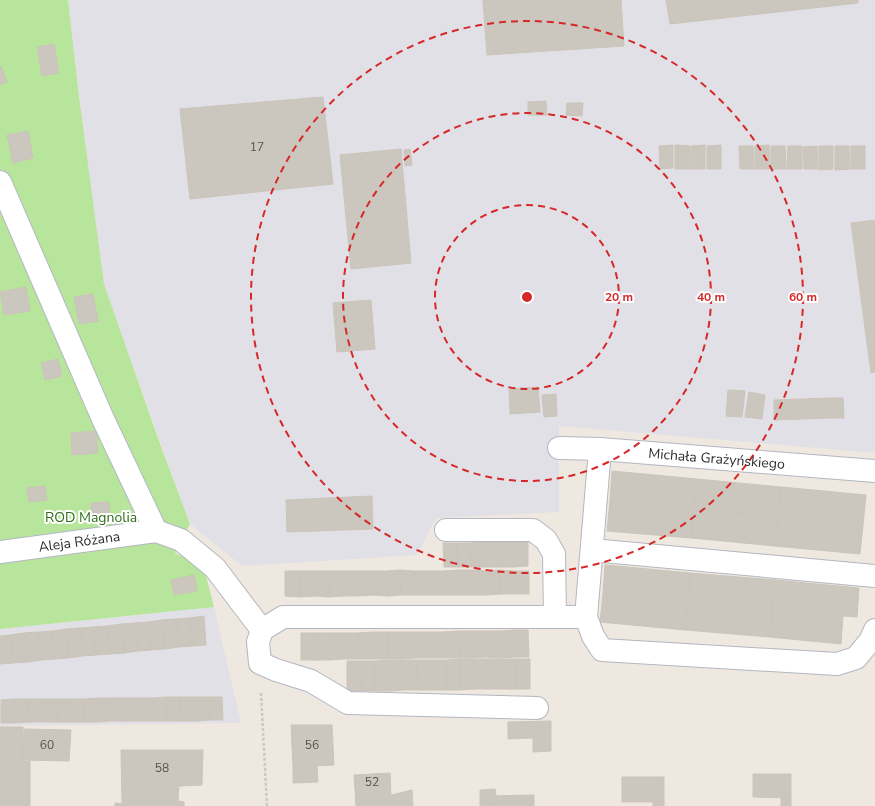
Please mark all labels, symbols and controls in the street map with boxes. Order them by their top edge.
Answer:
house number: 17 [250,139,264,155]
text: 20 m [605,289,633,305]
text: 40 m [697,289,725,305]
text: 60 m [789,289,817,305]
centre of rings [520,290,534,304]
street label: Michała Grażyńskiego [648,444,786,474]
park label: ROD Magnolia [45,508,137,527]
street label: Aleja Różana [37,527,121,557]
house number: 60 [40,737,54,753]
house number: 56 [305,737,319,753]
house number: 58 [155,760,169,776]
house number: 52 [365,774,379,790]

